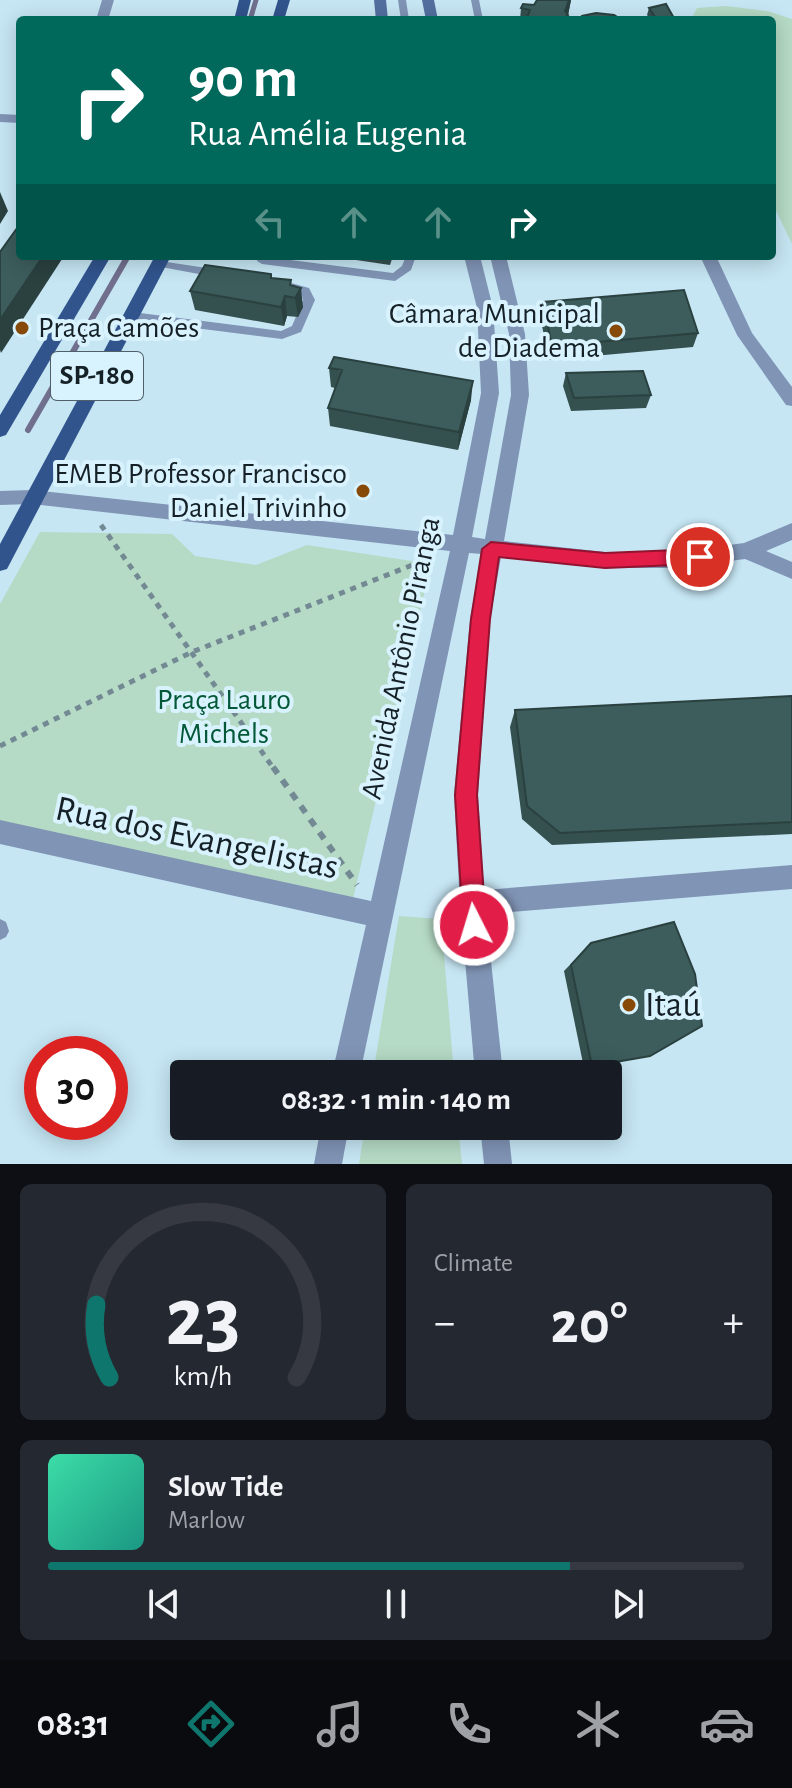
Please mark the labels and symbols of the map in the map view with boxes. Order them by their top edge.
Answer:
place label: Câmara Municipal de Diadema [389,299,600,363]
place label: Praça Camões [38,313,199,343]
marker: Praça Camões [13,319,31,337]
marker: Câmara Municipal de Diadema [607,322,625,340]
road number: SP-180 [51,352,143,400]
place label: EMEB Professor Francisco Daniel Trivinho [54,459,347,523]
marker: EMEB Professor Francisco Daniel Trivinho [354,482,372,500]
street label: Avenida Antônio Piranga [356,514,446,802]
pin [666,523,734,591]
park label: Praça Lauro Michels [157,685,291,749]
street label: Rua dos Evangelistas [52,790,342,886]
position arrow [432,883,516,967]
place label: Itaú [645,987,701,1023]
marker: Itaú [620,996,638,1014]
speed limit sign: 30 [24,1036,128,1140]

